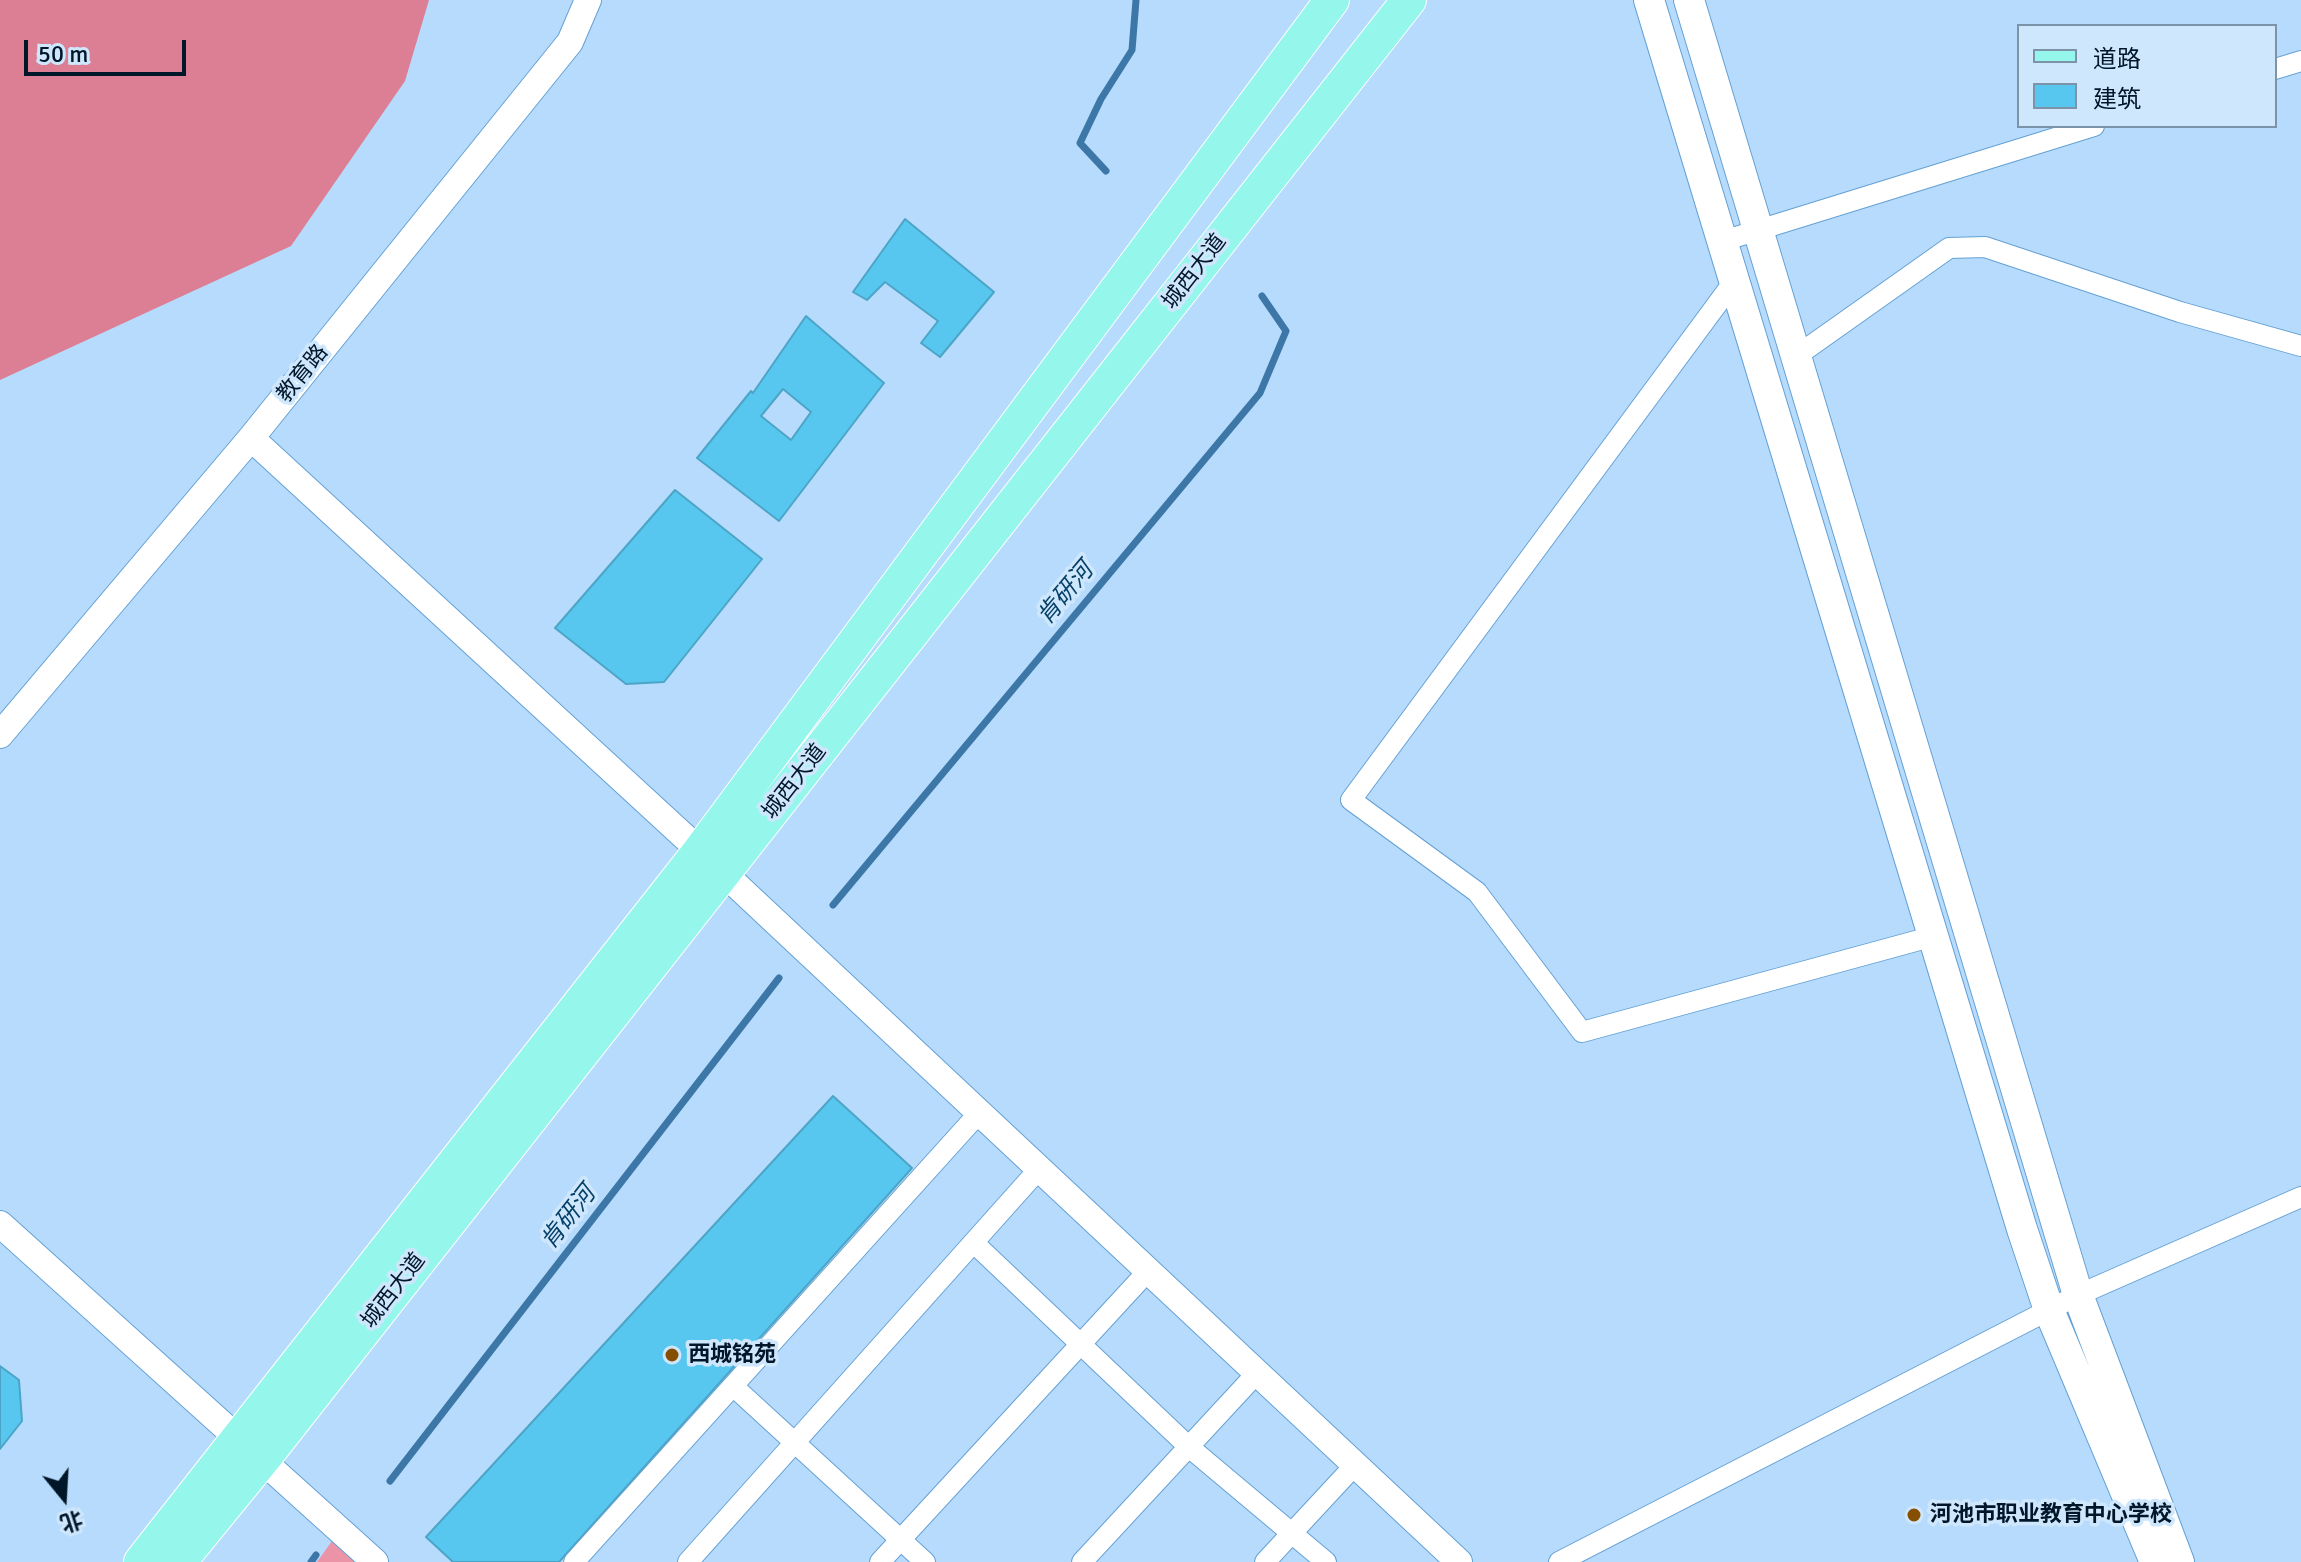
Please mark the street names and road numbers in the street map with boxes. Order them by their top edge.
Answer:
street label: 城西大道 [1158,229,1232,315]
street label: 教育路 [272,340,334,408]
street label: 城西大道 [758,739,832,825]
street label: 城西大道 [357,1248,431,1334]

